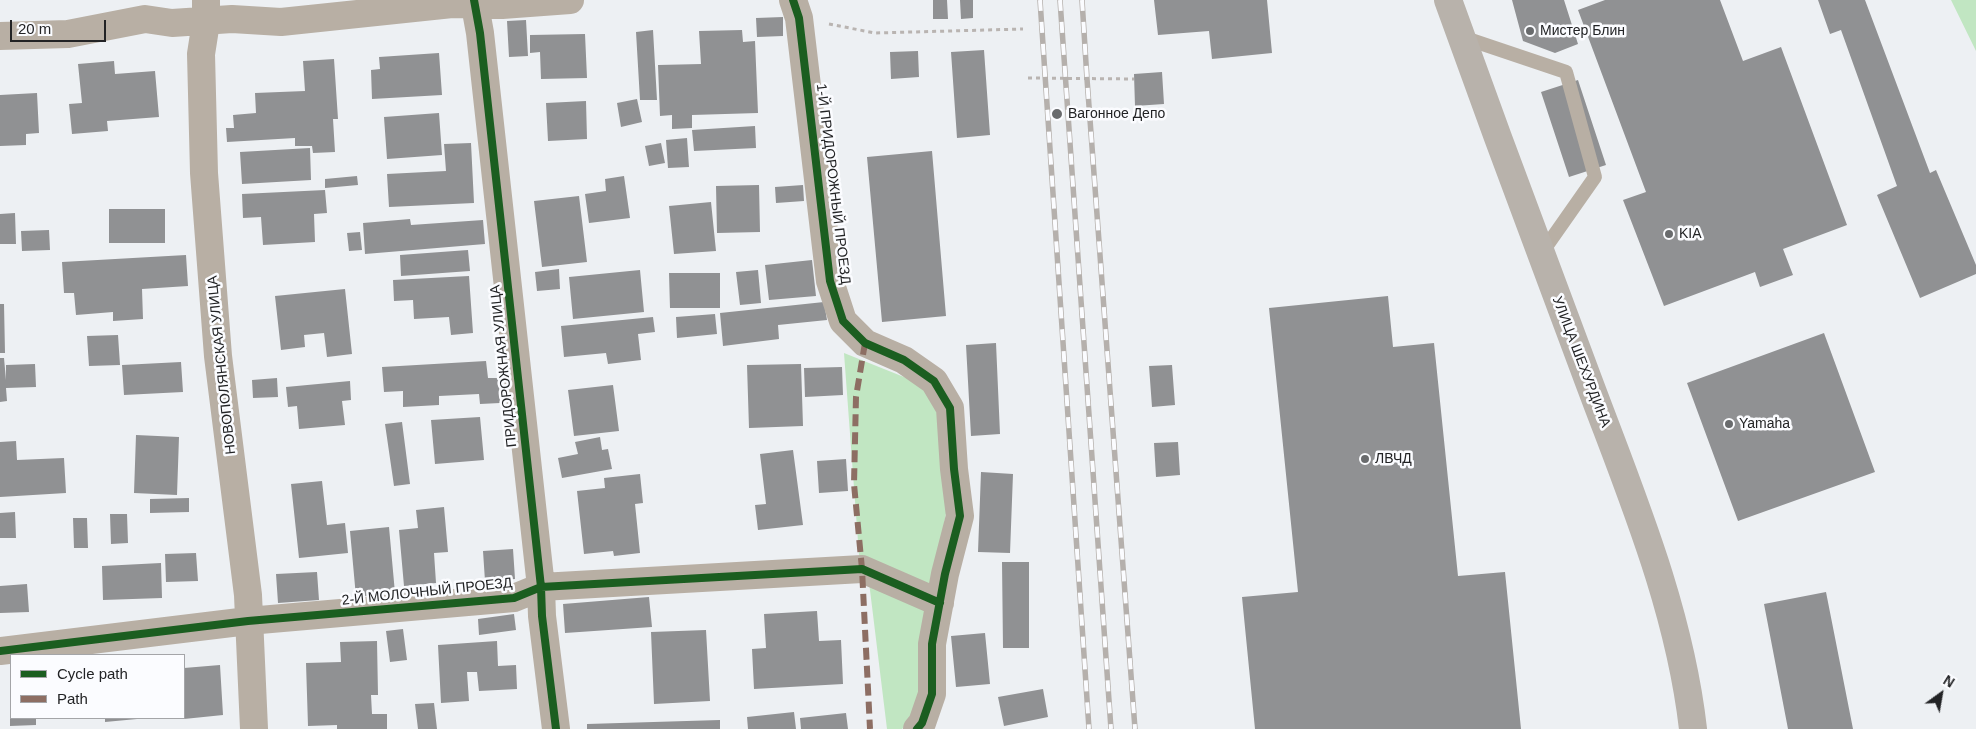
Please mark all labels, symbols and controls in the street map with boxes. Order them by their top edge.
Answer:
scale bar [12,10,109,42]
text: 20 m [18,20,51,37]
place label: Мистер Блин [1540,23,1625,39]
marker: Мистер Блин [1524,25,1536,37]
street label: 1-Й ПРИДОРОЖНЫЙ ПРОЕЗД [812,83,854,285]
place label: Вагонное Депо [1068,106,1165,122]
marker: Вагонное Депо [1050,107,1064,121]
place label: KIA [1679,226,1702,242]
marker: KIA [1663,228,1675,240]
street label: НОВОПОЛЯНСКАЯ УЛИЦА [204,275,240,455]
street label: ПРИДОРОЖНАЯ УЛИЦА [487,284,521,448]
street label: УЛИЦА ШЕХУРДИНА [1548,294,1614,430]
place label: Yamaha [1739,416,1790,432]
marker: Yamaha [1723,418,1735,430]
place label: ЛВЧД [1375,451,1412,467]
marker: ЛВЧД [1359,453,1371,465]
street label: 2-Й МОЛОЧНЫЙ ПРОЕЗД [341,575,513,609]
legend [10,654,185,719]
text: Cycle path [57,665,128,682]
north arrow [1916,669,1966,719]
text: N [1940,672,1957,691]
text: Path [57,690,88,707]

